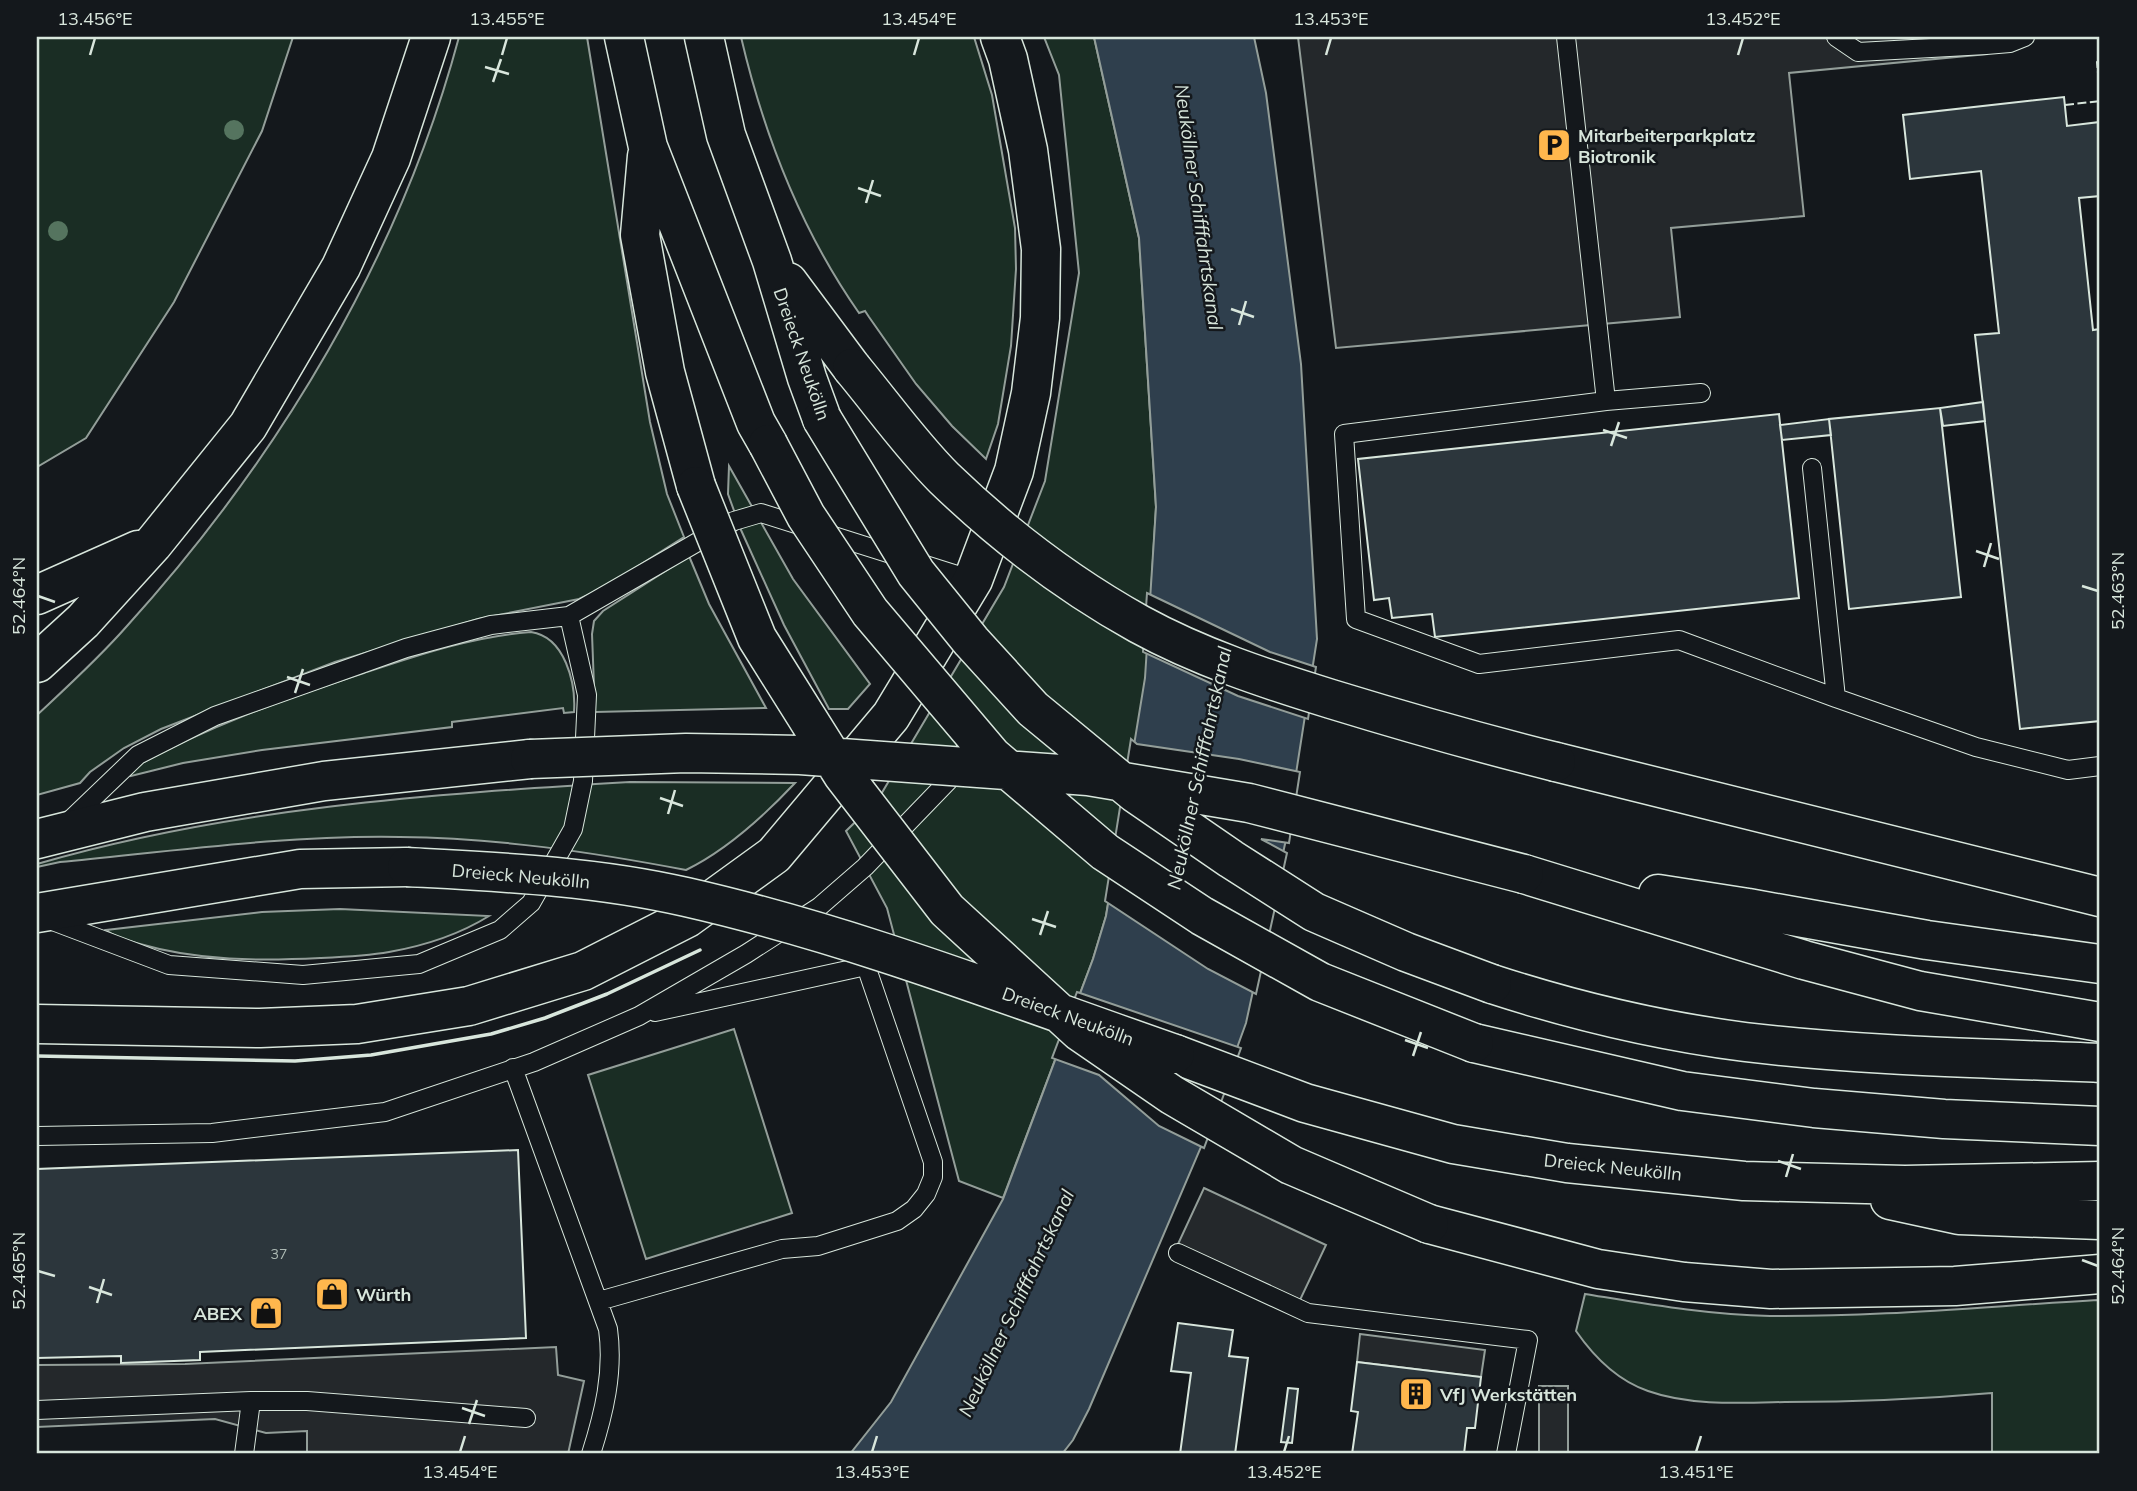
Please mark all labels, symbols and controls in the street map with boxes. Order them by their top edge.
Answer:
text: 13.456°E [57,7,133,30]
text: 13.455°E [469,7,545,30]
text: 13.454°E [881,7,957,30]
text: 13.453°E [1293,7,1369,30]
text: 13.452°E [1705,7,1781,30]
water label: Neuköllner Schifffahrtskanal [1170,83,1228,332]
place label: Mitarbeiterparkplatz Biotronik [1578,124,1755,168]
parking icon: Mitarbeiterparkplatz Biotronik [1535,126,1573,164]
street label: Dreieck Neukölln [769,285,835,423]
text: 52.463°N [2106,552,2129,630]
text: 52.464°N [7,557,30,635]
water label: Neuköllner Schifffahrtskanal [1161,644,1237,892]
street label: Dreieck Neukölln [451,859,591,893]
street label: Dreieck Neukölln [999,981,1137,1051]
street label: Dreieck Neukölln [1543,1148,1683,1186]
water label: Neuköllner Schifffahrtskanal [953,1185,1079,1420]
text: 52.464°N [2106,1227,2129,1305]
text: 52.465°N [7,1232,30,1310]
house number: 37 [271,1245,287,1263]
shop icon: Würth [313,1275,351,1313]
place label: Würth [356,1283,411,1306]
shop icon: ABEX [247,1294,285,1332]
place label: ABEX [193,1302,243,1325]
building icon: VfJ Werkstätten [1397,1375,1435,1413]
place label: VfJ Werkstätten [1439,1383,1577,1406]
text: 13.454°E [422,1460,498,1483]
text: 13.453°E [834,1460,910,1483]
text: 13.452°E [1246,1460,1322,1483]
text: 13.451°E [1658,1460,1734,1483]

